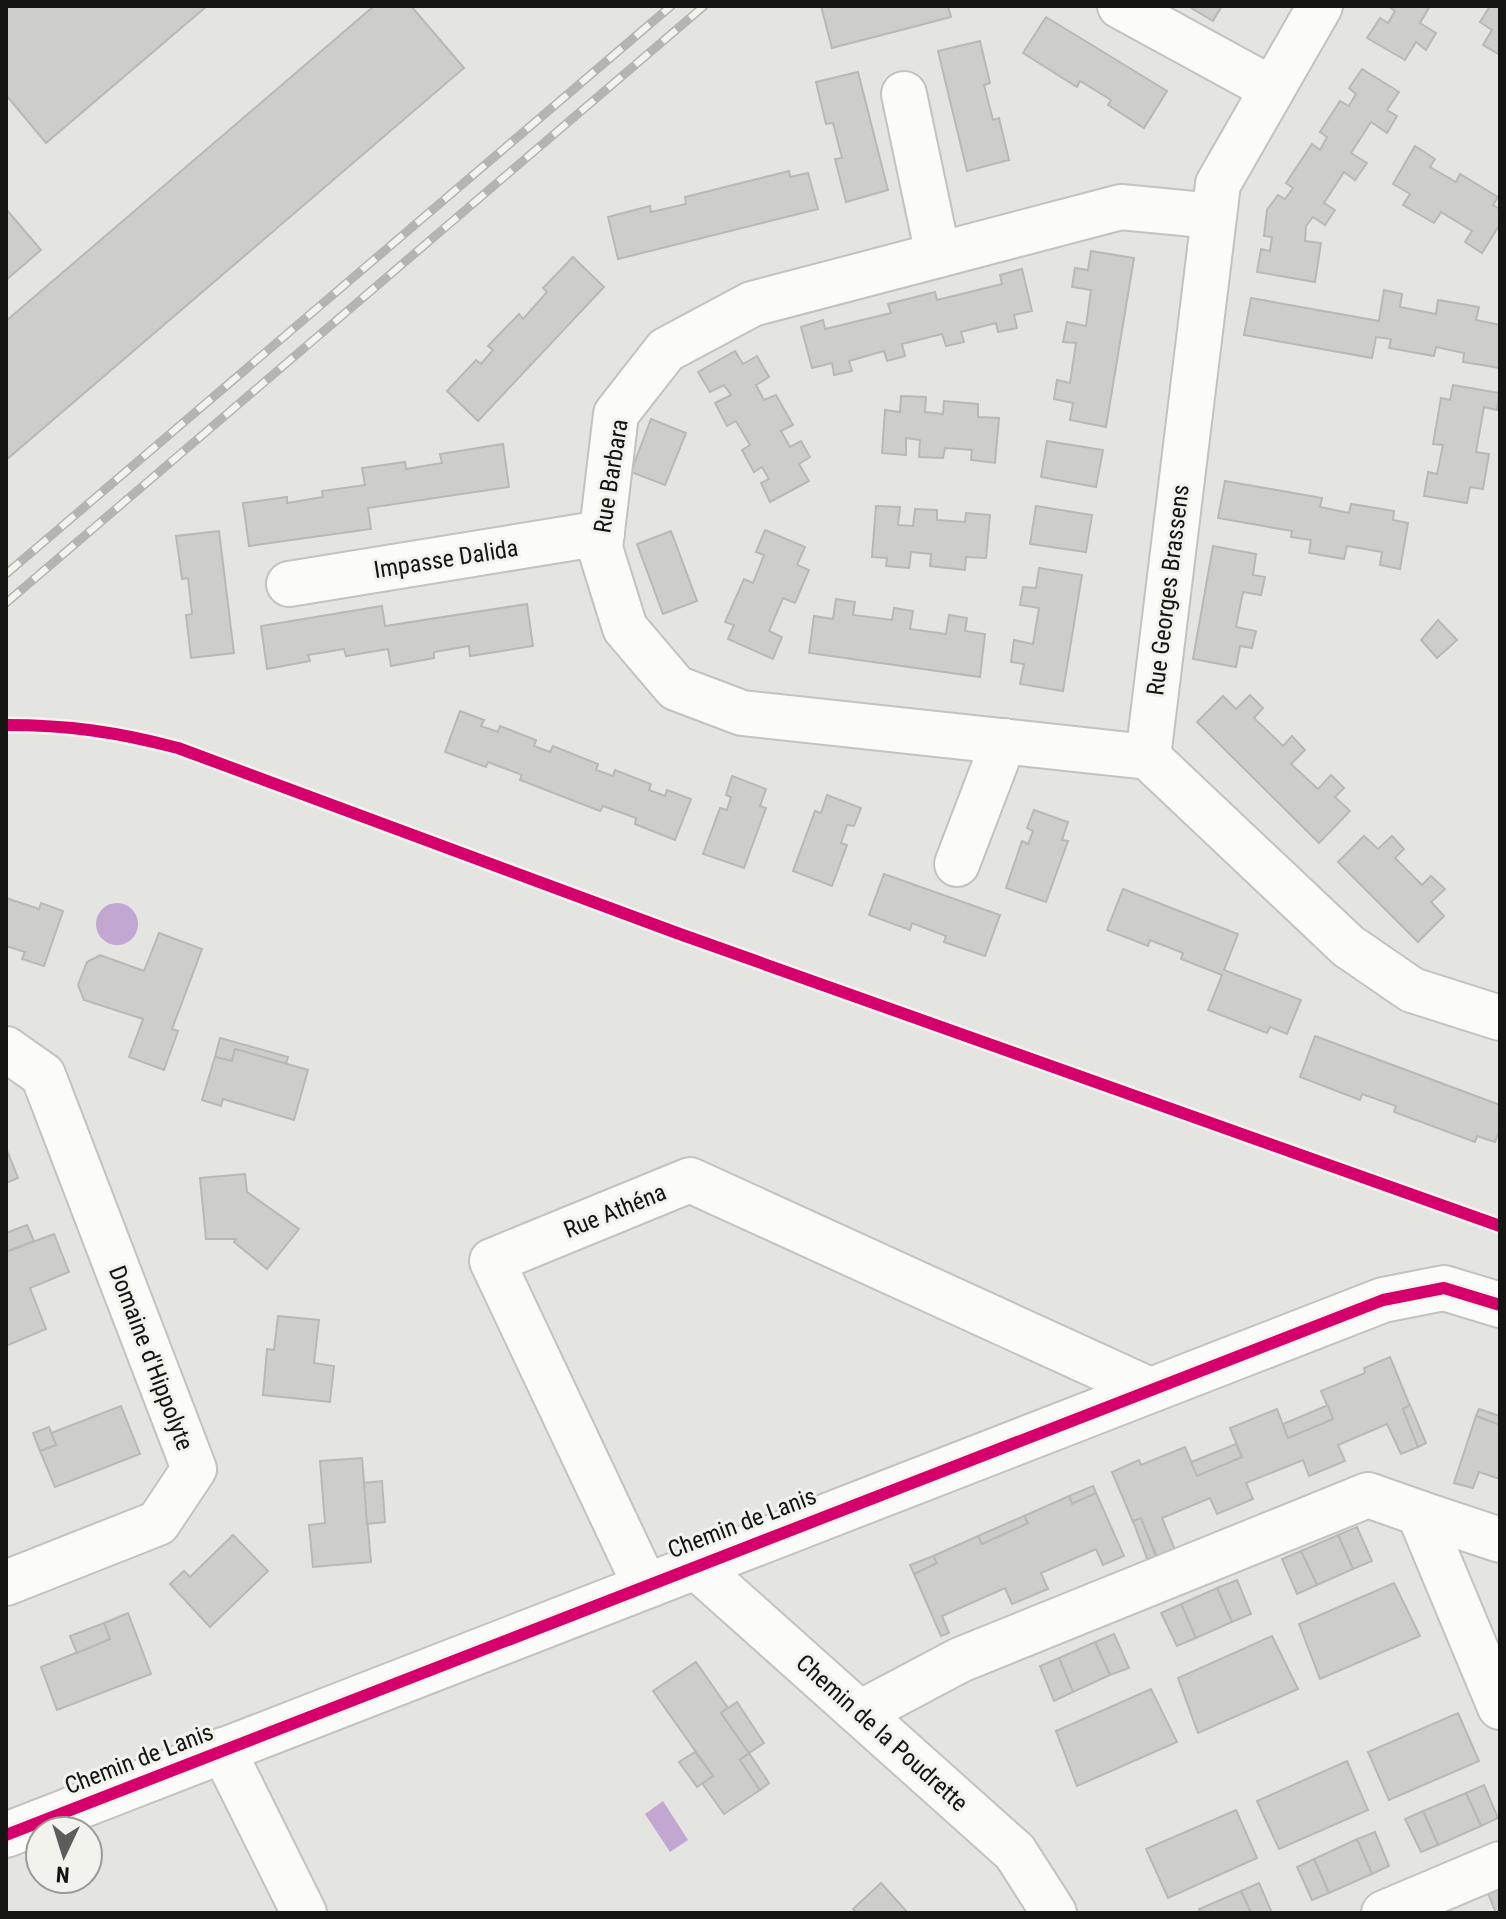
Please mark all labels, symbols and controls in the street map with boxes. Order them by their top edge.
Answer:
street label: Rue Barbara [588,417,634,535]
street label: Rue Georges Brassens [1141,483,1195,697]
street label: Impasse Dalida [372,534,520,584]
street label: Rue Athéna [560,1178,670,1244]
street label: Domaine d'Hippolyte [103,1262,199,1454]
street label: Chemin de Lanis [664,1482,820,1564]
street label: Chemin de la Poudrette [791,1649,973,1817]
street label: Chemin de Lanis [61,1718,217,1800]
north arrow [24,1815,104,1895]
text: N [55,1862,70,1887]

